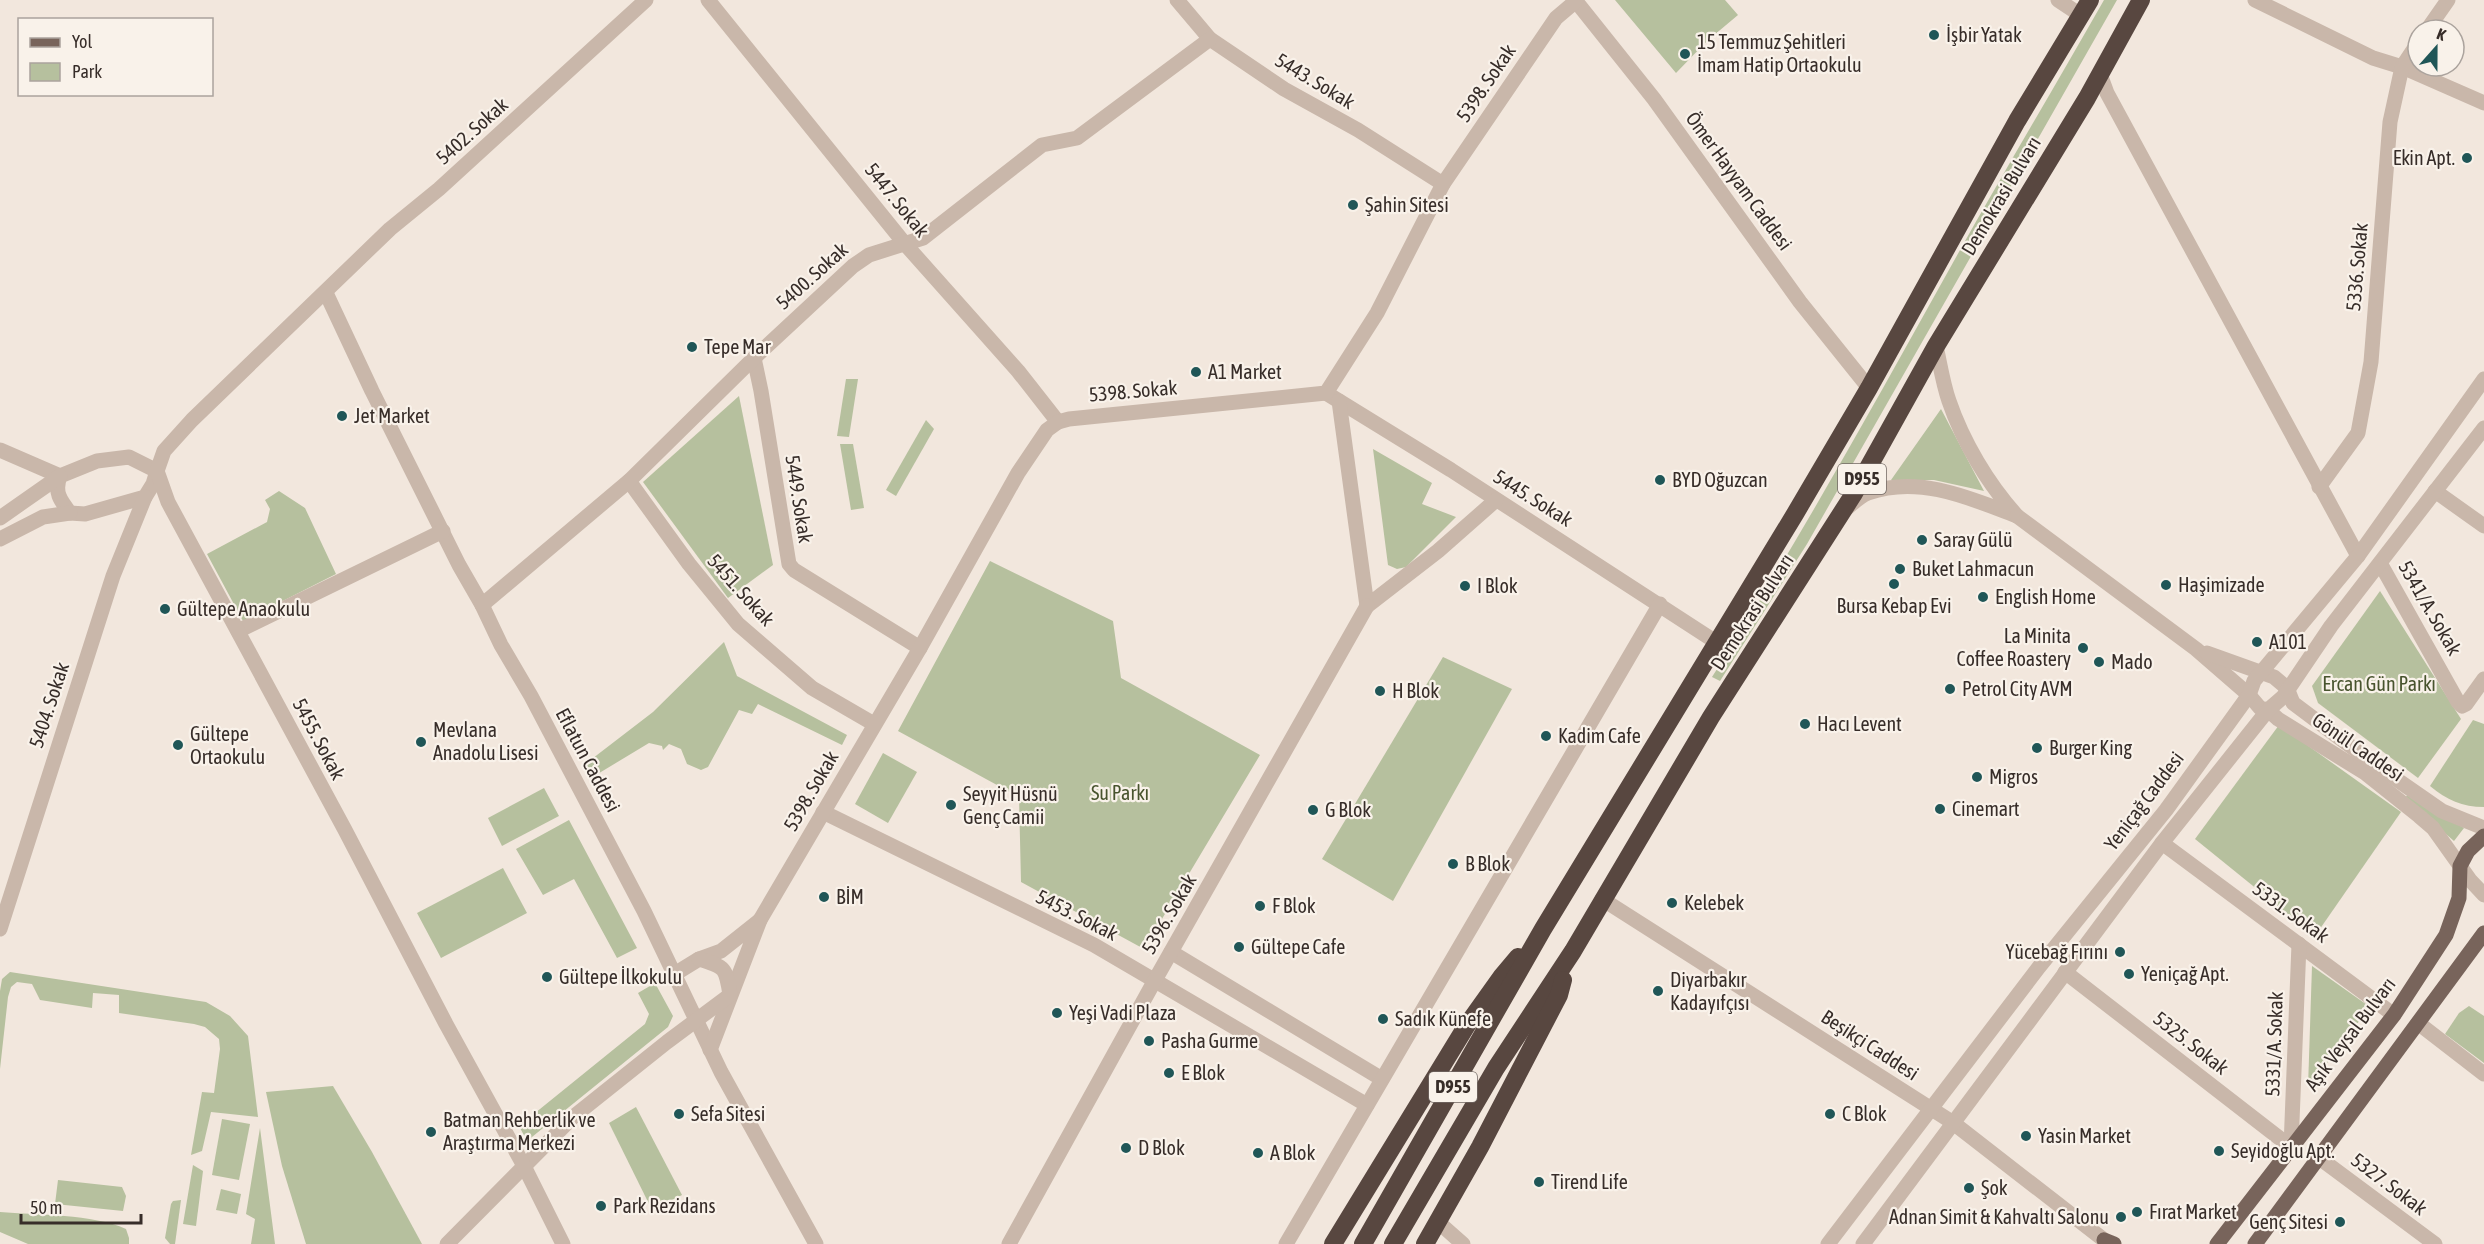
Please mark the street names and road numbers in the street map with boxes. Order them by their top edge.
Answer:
street label: 5398. Sokak [1451,39,1520,126]
street label: 5443. Sokak [1271,48,1359,113]
street label: 5402. Sokak [431,92,512,169]
street label: Ömer Hayyam Caddesi [1681,107,1797,254]
street label: Demokrasi Bulvarı [1956,132,2045,259]
street label: 5447. Sokak [861,158,934,242]
street label: 5336. Sokak [2341,222,2372,312]
street label: 5400. Sokak [771,237,852,314]
street label: 5398. Sokak [1088,375,1178,406]
street label: 5449. Sokak [781,453,818,545]
street label: 5445. Sokak [1490,464,1577,531]
road number: D955 [1838,464,1886,494]
street label: 5451. Sokak [703,549,780,630]
street label: Demokrasi Bulvarı [1705,549,1798,674]
street label: 5341/A. Sokak [2394,556,2467,659]
street label: 5404. Sokak [24,659,73,751]
street label: 5455. Sokak [288,694,350,783]
street label: Eflatun Caddesi [551,704,625,816]
street label: Gönül Caddesi [2308,708,2408,786]
street label: 5398. Sokak [778,746,843,835]
street label: Yeniçağ Caddesi [2099,747,2188,854]
street label: 5396. Sokak [1136,869,1201,958]
street label: 5331. Sokak [2249,876,2334,947]
street label: 5453. Sokak [1033,884,1122,945]
street label: Aşık Veysal Bulvarı [2300,973,2400,1095]
street label: 5331/A. Sokak [2260,991,2287,1097]
street label: Beşikçi Caddesi [1817,1005,1923,1085]
street label: 5325. Sokak [2149,1006,2233,1079]
road number: D955 [1429,1072,1477,1102]
street label: 5327. Sokak [2347,1148,2432,1220]

